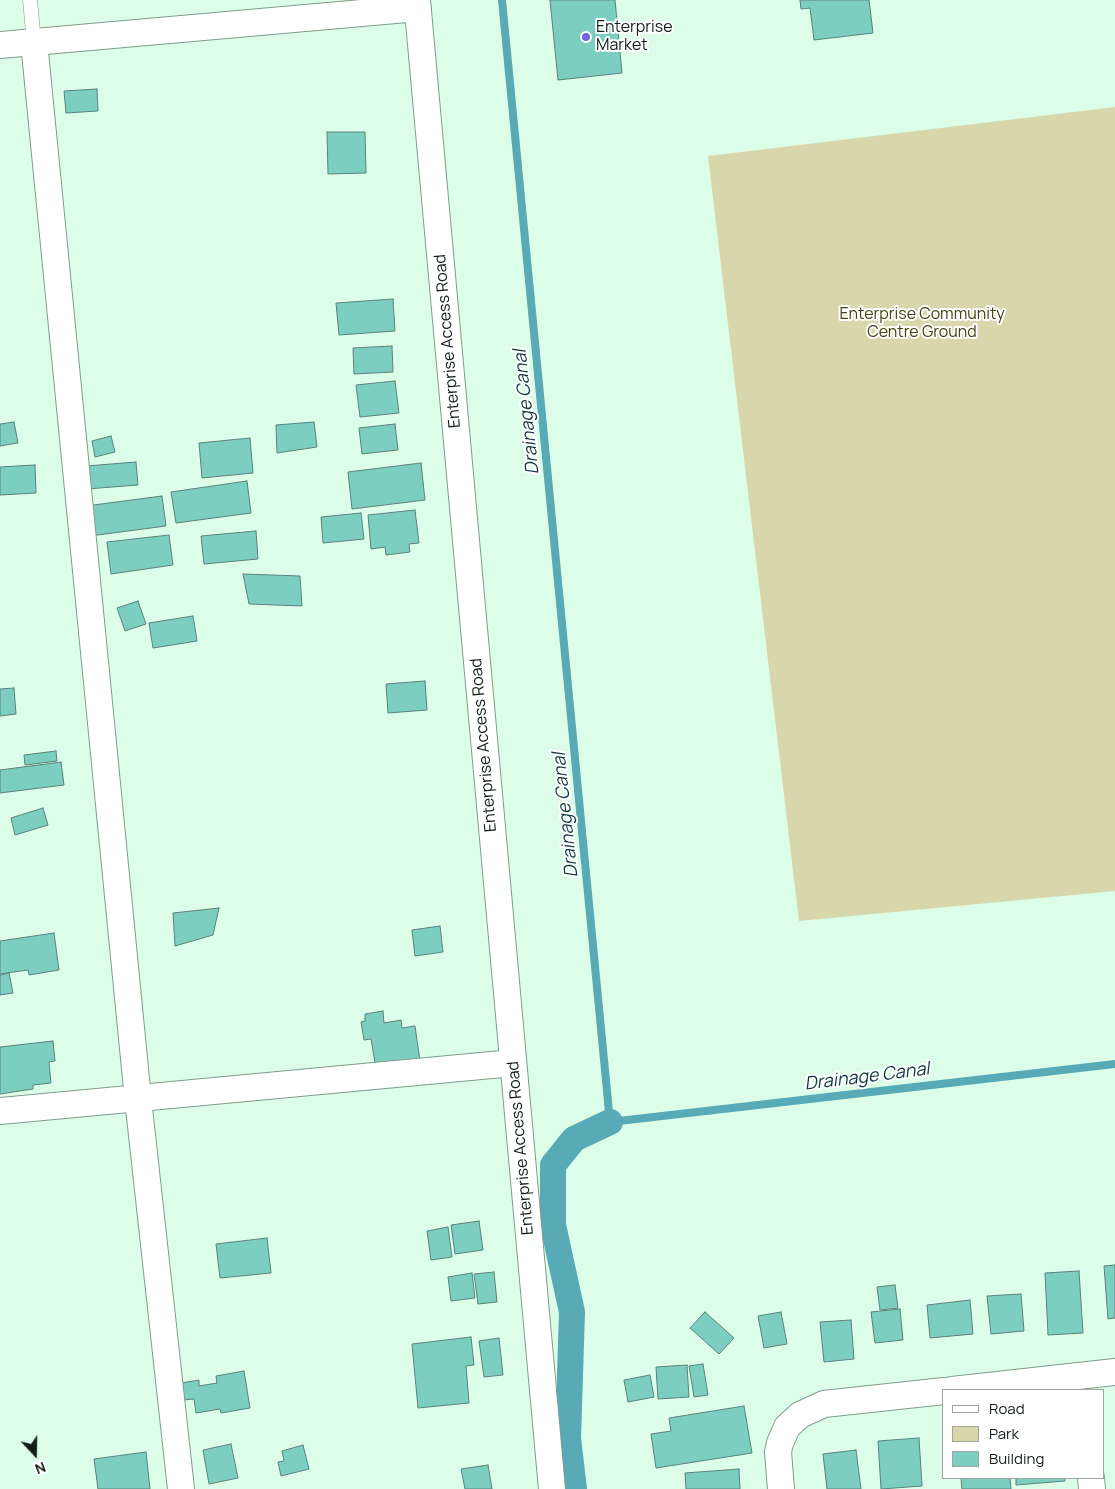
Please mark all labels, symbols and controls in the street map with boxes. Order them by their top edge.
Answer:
place label: Enterprise Market [596,18,673,56]
marker: Enterprise Market [580,31,592,43]
street label: Enterprise Access Road [431,253,465,429]
park label: Enterprise Community Centre Ground [839,305,1005,343]
water label: Drainage Canal [510,348,544,476]
street label: Enterprise Access Road [467,657,501,833]
water label: Drainage Canal [549,751,583,879]
water label: Drainage Canal [803,1059,931,1095]
street label: Enterprise Access Road [504,1060,538,1236]
legend [942,1389,1105,1479]
text: Road [989,1398,1025,1419]
text: Park [989,1423,1019,1444]
north arrow [10,1429,60,1479]
text: Building [989,1448,1044,1469]
text: N [32,1458,49,1479]

